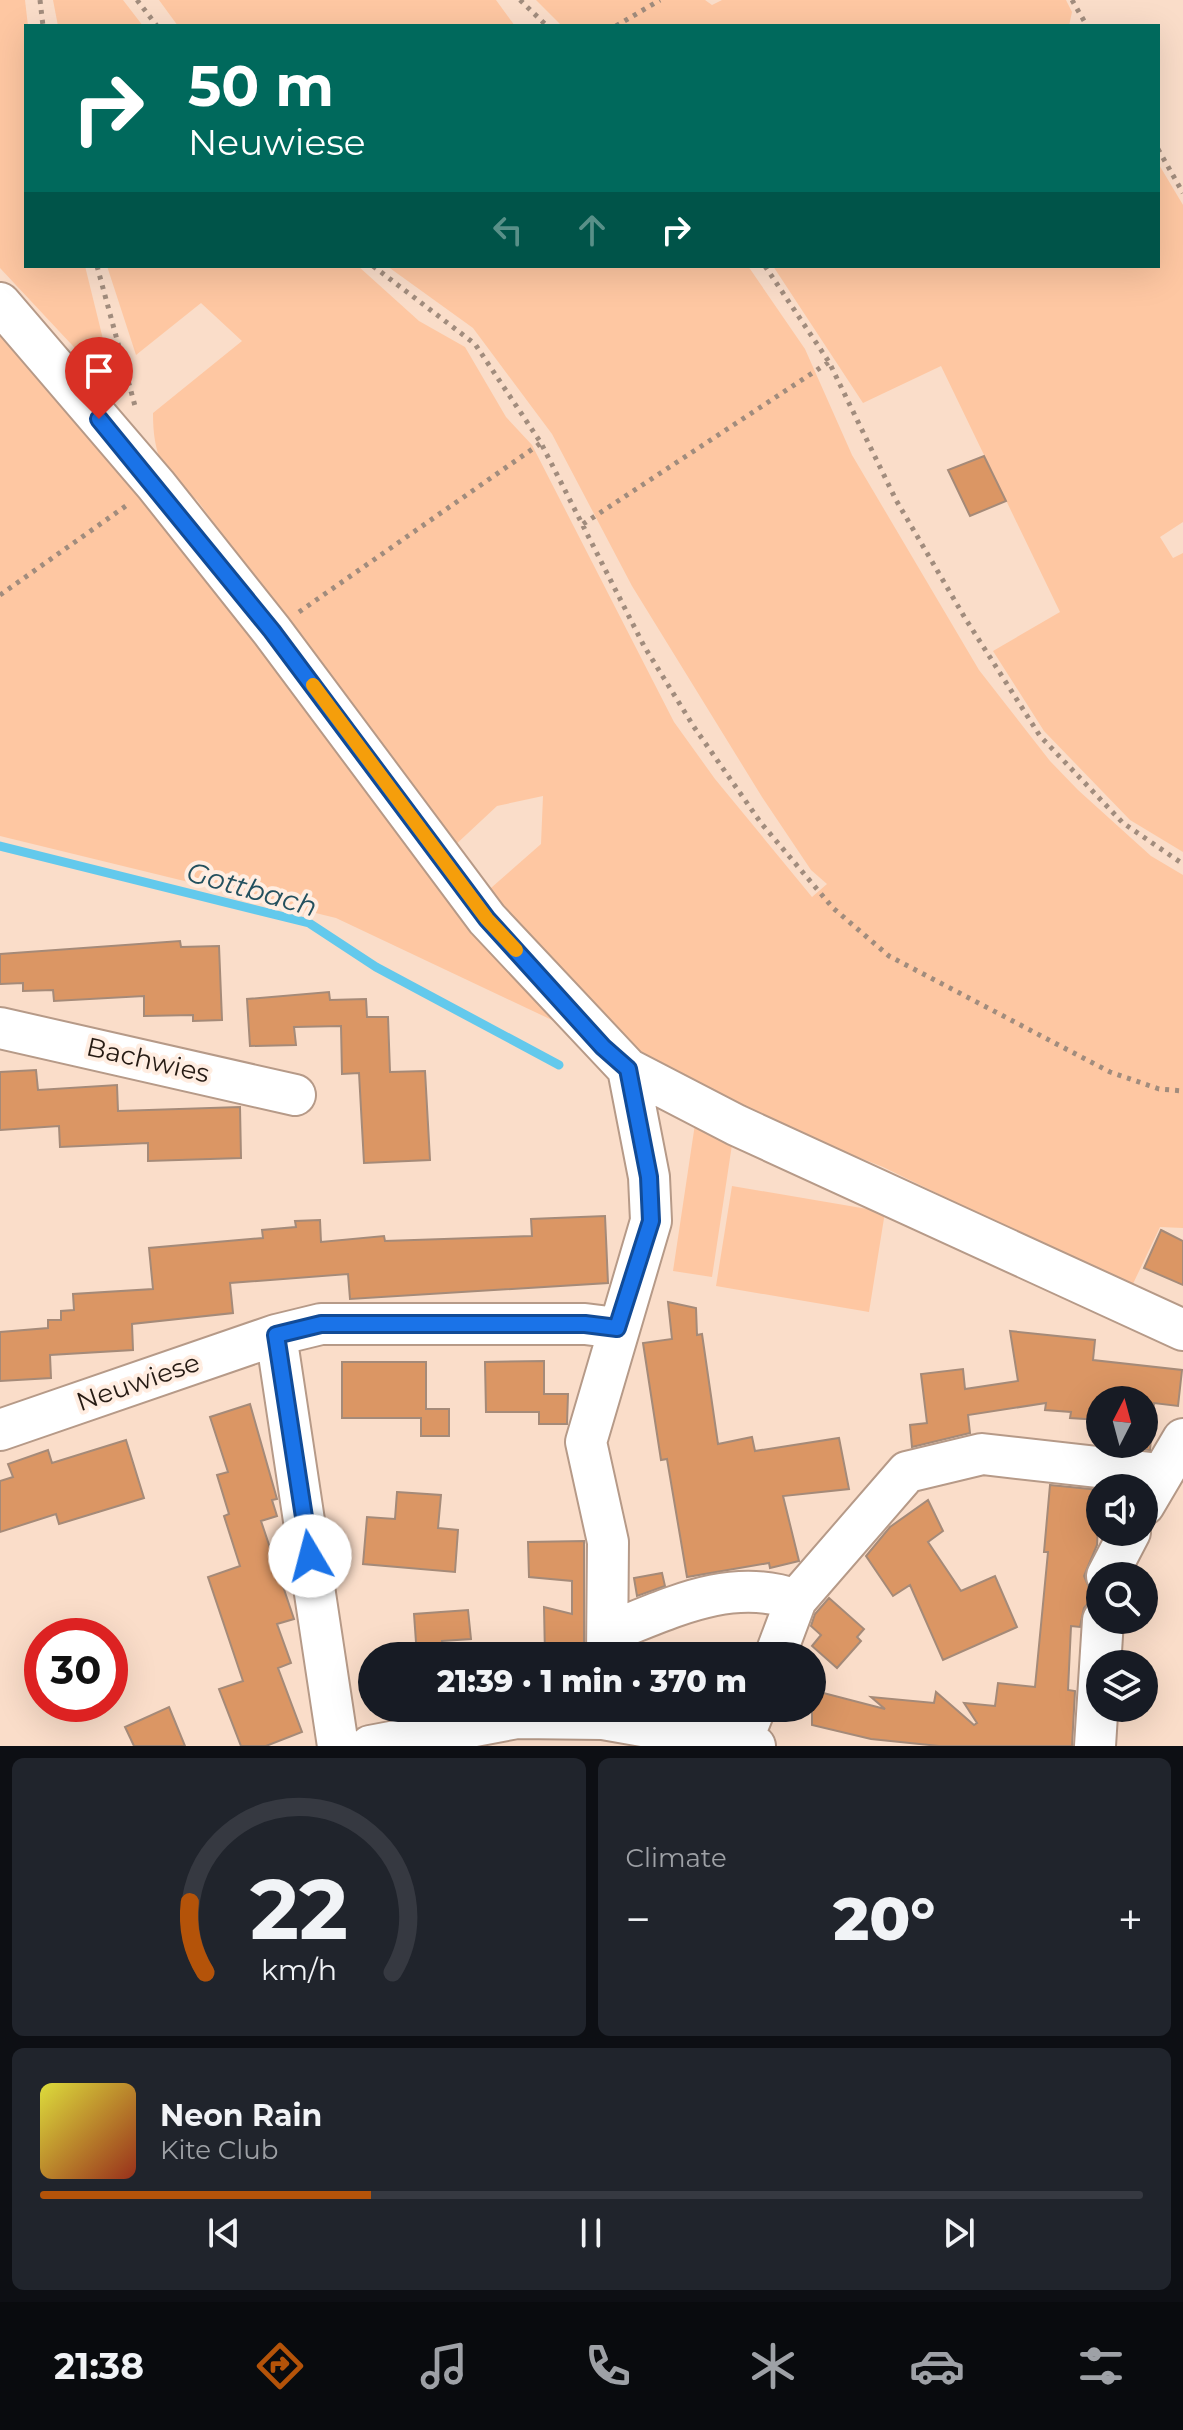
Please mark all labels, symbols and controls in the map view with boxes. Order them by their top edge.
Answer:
text: 50 m [188,52,334,120]
icon: right [56,56,160,160]
text: Neuwiese [188,120,366,164]
icon: left [486,208,530,252]
icon: ahead [570,208,614,252]
icon: right [654,208,698,252]
pin [65,337,133,419]
icon: arrive [77,349,121,393]
water label: Gottbach [183,854,321,924]
street label: Bachwies [84,1030,212,1090]
street label: Neuwiese [72,1346,204,1418]
north arrow [1086,1386,1158,1458]
map controls [1086,1386,1158,1722]
button: sound [1086,1474,1158,1546]
position arrow [268,1514,352,1598]
button: search [1086,1562,1158,1634]
speed limit sign: 30 [24,1618,128,1722]
button: layers [1086,1650,1158,1722]
text: 21:39 · 1 min · 370 m [437,1663,747,1700]
text: Climate [626,1842,727,1874]
text: 22 [250,1858,348,1960]
text: 20° [833,1882,935,1955]
text: − [626,1892,651,1946]
text: + [1118,1892,1143,1946]
text: km/h [261,1952,337,1987]
text: Neon Rain [160,2097,322,2134]
text: Kite Club [160,2134,278,2166]
icon: previous [202,2211,246,2255]
icon: pause [569,2211,613,2255]
icon: next [937,2211,981,2255]
icon: directions [252,2338,308,2394]
icon: music [416,2338,472,2394]
icon: phone [580,2338,636,2394]
icon: climate [745,2338,801,2394]
icon: car [909,2338,965,2394]
icon: filters [1073,2338,1129,2394]
text: 21:38 [54,2344,144,2388]

